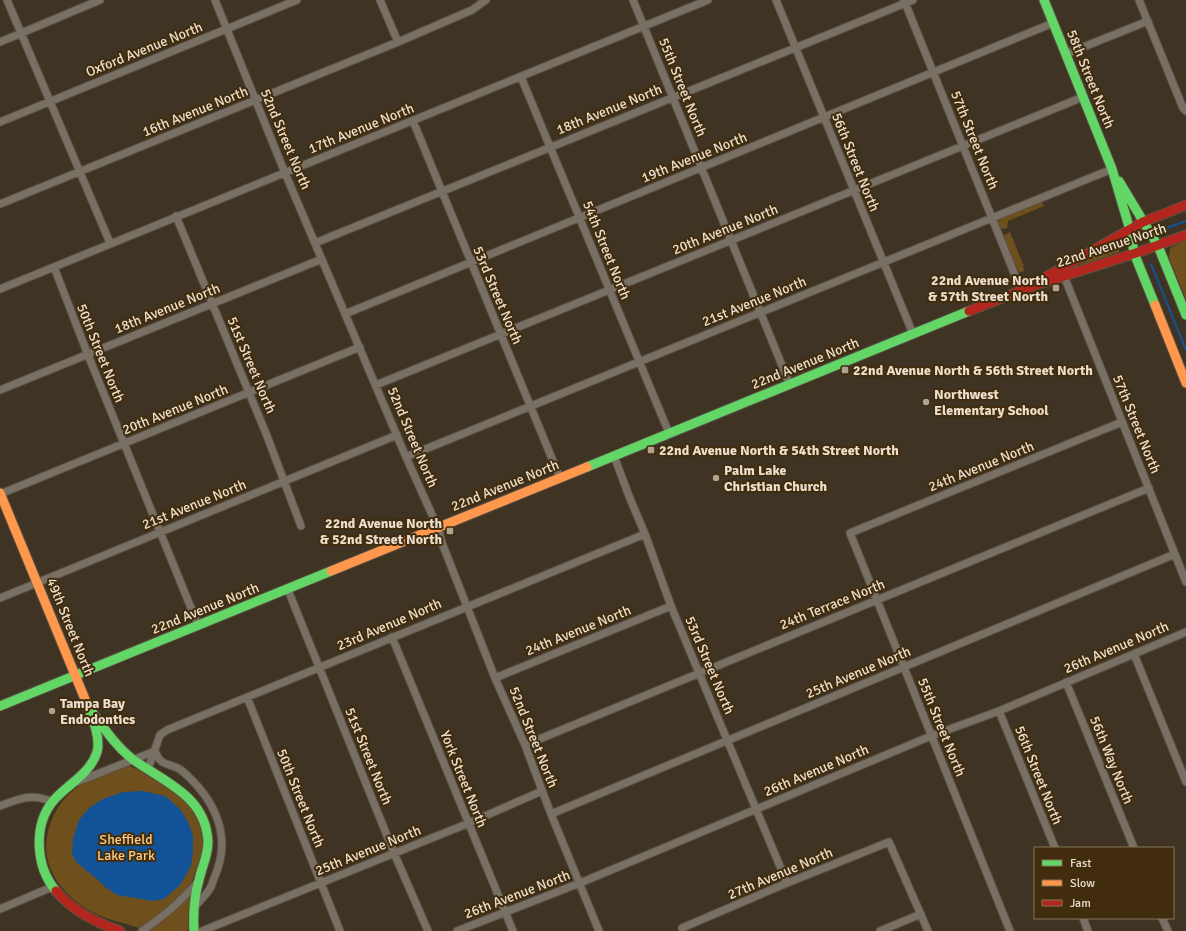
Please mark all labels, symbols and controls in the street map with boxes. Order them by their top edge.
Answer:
street label: Oxford Avenue North [83,18,205,81]
street label: 58th Street North [1063,27,1118,131]
street label: 55th Street North [655,35,710,139]
street label: 18th Avenue North [554,81,664,138]
street label: 16th Avenue North [140,83,250,140]
street label: 52nd Street North [257,86,314,192]
street label: 57th Street North [947,88,1002,192]
street label: 17th Avenue North [306,100,416,157]
street label: 56th Street North [828,110,883,214]
street label: 19th Avenue North [639,129,749,186]
street label: 54th Street North [579,198,634,302]
street label: 20th Avenue North [670,201,780,258]
street label: 22nd Avenue North [1054,220,1168,271]
street label: 53rd Street North [469,244,526,347]
place label: 22nd Avenue North & 57th Street North [928,272,1048,305]
street label: 21st Avenue North [700,273,809,330]
street label: 18th Avenue North [112,280,222,337]
marker: 22nd Avenue North & 57th Street North [1051,283,1061,293]
street label: 50th Street North [73,301,128,405]
street label: 51st Street North [223,314,280,416]
street label: 22nd Avenue North [749,334,862,393]
place label: 22nd Avenue North & 56th Street North [853,362,1093,379]
marker: 22nd Avenue North & 56th Street North [840,365,850,375]
street label: 57th Street North [1109,372,1164,476]
street label: 20th Avenue North [120,381,230,438]
street label: 52nd Street North [384,384,441,490]
place label: Northwest Elementary School [934,386,1049,419]
marker: Northwest Elementary School [921,397,931,407]
street label: 24th Avenue North [926,438,1036,495]
place label: 22nd Avenue North & 54th Street North [659,442,899,459]
marker: 22nd Avenue North & 54th Street North [646,445,656,455]
street label: 22nd Avenue North [449,456,562,515]
place label: Palm Lake Christian Church [724,462,827,495]
marker: Palm Lake Christian Church [711,473,721,483]
street label: 21st Avenue North [140,476,249,533]
place label: 22nd Avenue North & 52nd Street North [320,515,442,548]
marker: 22nd Avenue North & 52nd Street North [445,526,455,536]
street label: 49th Street North [43,575,98,679]
street label: 24th Terrace North [777,576,887,633]
street label: 22nd Avenue North [149,579,262,638]
street label: 23rd Avenue North [334,595,444,654]
street label: 24th Avenue North [523,602,633,659]
street label: 53rd Street North [681,614,738,717]
street label: 26th Avenue North [1061,618,1171,677]
street label: 25th Avenue North [803,643,913,702]
street label: 55th Street North [914,675,969,779]
street label: 52nd Street North [506,684,562,790]
place label: Tampa Bay Endodontics [60,695,135,728]
street label: 51st Street North [341,705,396,807]
marker: Tampa Bay Endodontics [47,706,57,716]
street label: 56th Way North [1086,714,1137,807]
street label: 56th Street North [1011,723,1066,827]
street label: York Street North [436,728,491,830]
street label: 26th Avenue North [761,741,871,800]
street label: 50th Street North [273,746,328,850]
street label: 25th Avenue North [313,822,423,879]
park label: Sheffield Lake Park [97,831,155,864]
street label: 27th Avenue North [725,844,835,903]
legend [1034,847,1174,919]
text: Fast [1070,856,1091,871]
street label: 26th Avenue North [462,866,573,923]
text: Slow [1070,876,1095,891]
text: Jam [1070,896,1091,911]

